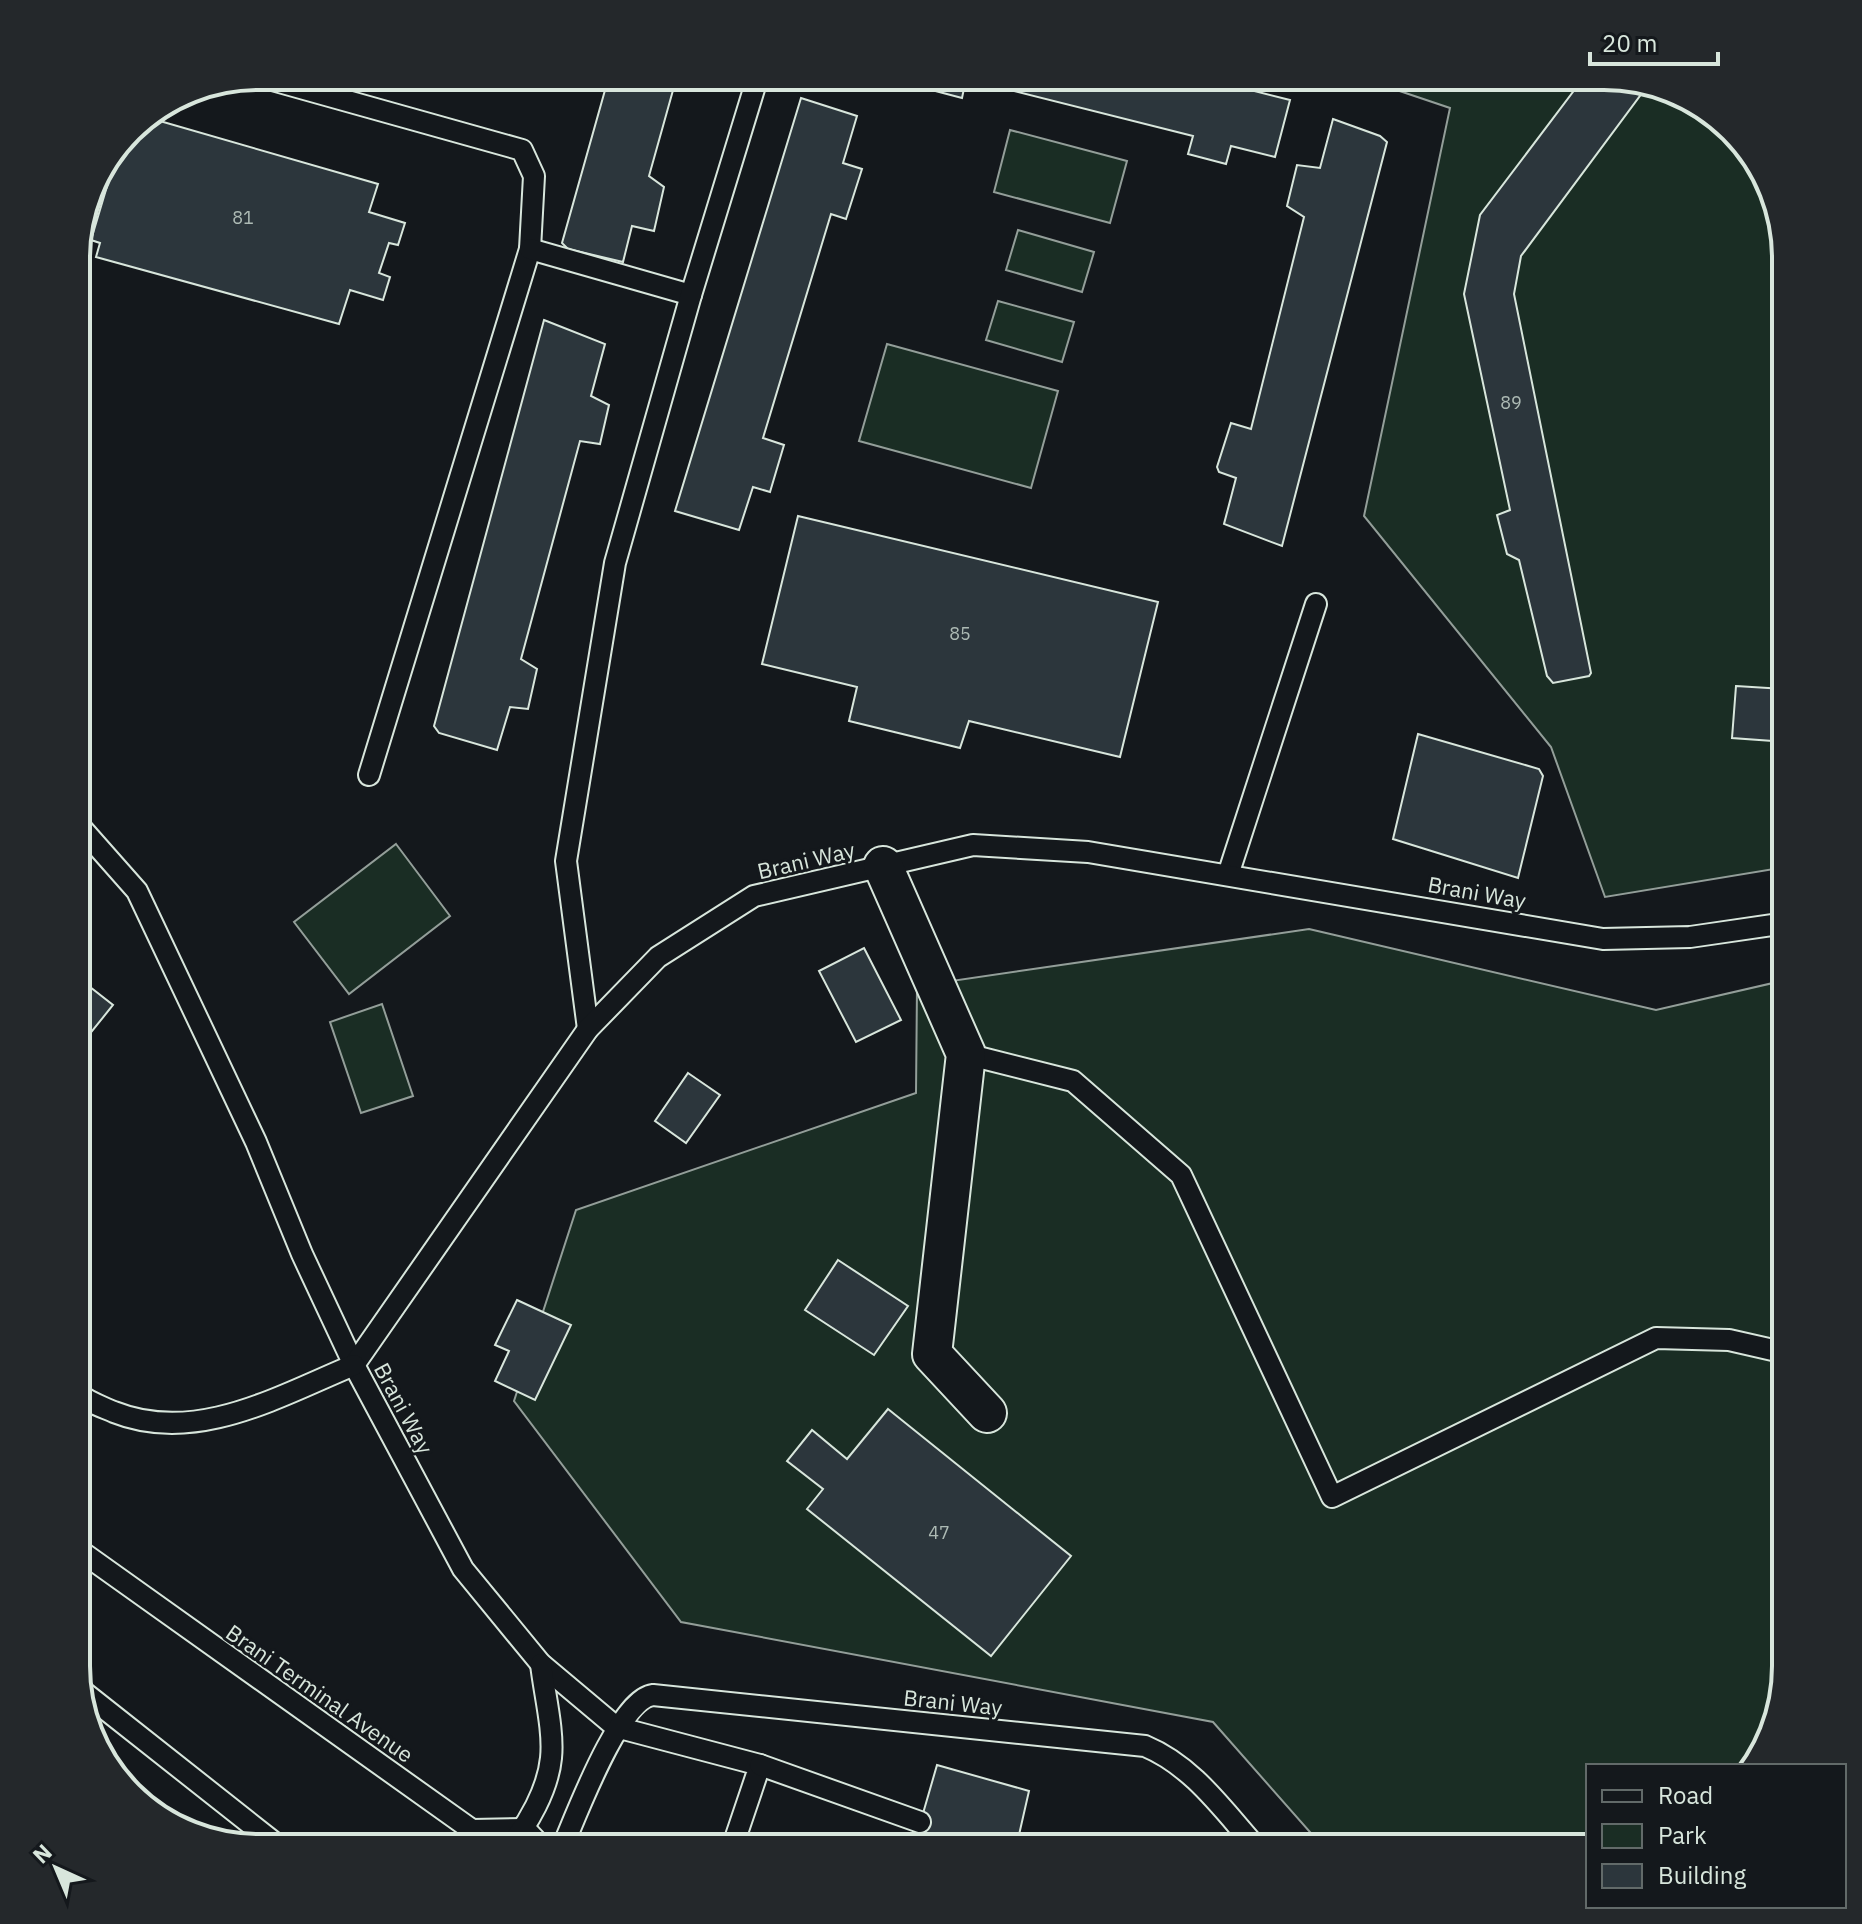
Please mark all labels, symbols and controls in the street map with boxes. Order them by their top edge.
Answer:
scale bar [1590,16,1718,66]
text: 20 m [1602,27,1657,59]
house number: 81 [232,206,254,229]
house number: 89 [1500,391,1522,414]
house number: 85 [949,622,971,645]
street label: Brani Way [754,835,858,885]
street label: Brani Way [1426,869,1528,915]
street label: Brani Way [368,1357,440,1459]
house number: 47 [928,1521,950,1544]
street label: Brani Terminal Avenue [221,1617,419,1769]
street label: Brani Way [902,1682,1004,1722]
legend [1586,1764,1846,1908]
text: Road [1658,1779,1713,1811]
text: Park [1658,1819,1707,1851]
north arrow [16,1828,96,1908]
text: N [26,1837,58,1869]
text: Building [1658,1859,1746,1891]

